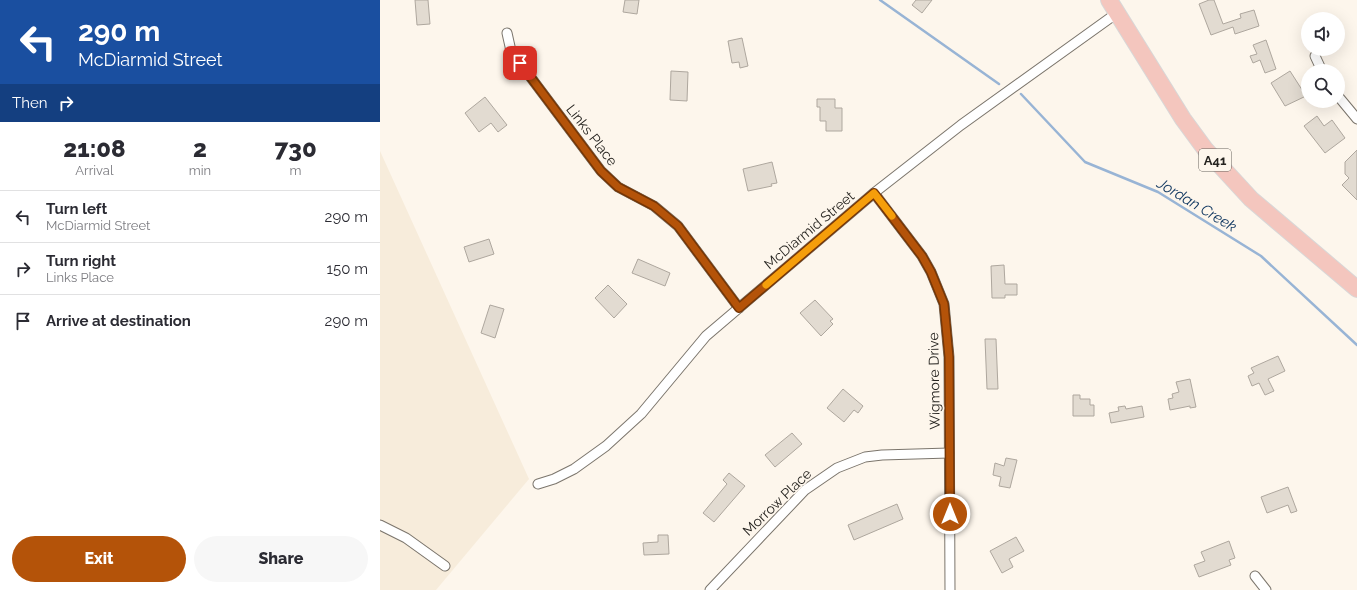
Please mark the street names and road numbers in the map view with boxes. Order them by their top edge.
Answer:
street label: Links Place [563,101,621,169]
road number: A41 [1199,149,1231,171]
street label: McDiarmid Street [761,188,857,272]
street label: Wigmore Drive [925,332,943,430]
street label: Morrow Place [740,465,814,539]

